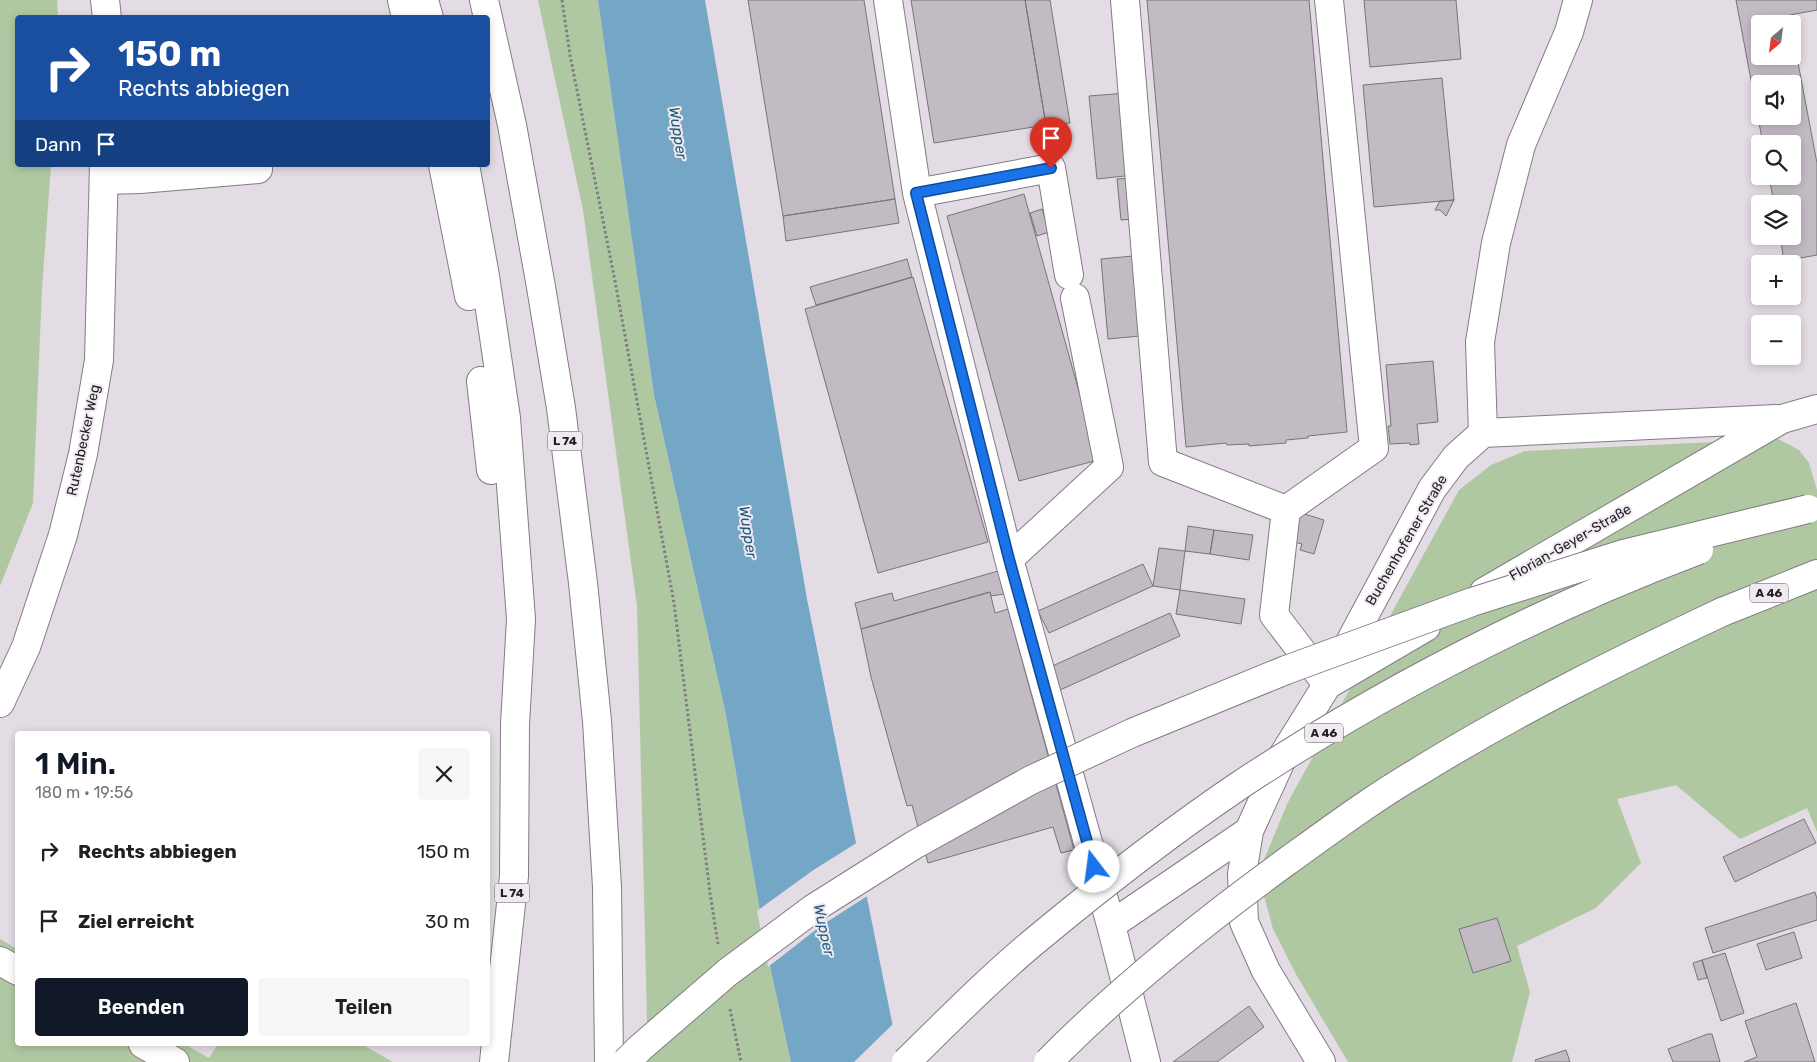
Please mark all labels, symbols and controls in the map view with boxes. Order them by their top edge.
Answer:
north arrow [1751,15,1801,65]
map controls [1751,15,1801,365]
text: 150 m [118,33,221,75]
icon: right [35,35,100,100]
text: Rechts abbiegen [118,75,290,102]
button: sound [1751,75,1801,125]
water label: Wupper [665,106,691,162]
pin [1030,117,1072,168]
icon: arrive [1037,124,1065,152]
icon: arrive [92,130,120,158]
text: Dann [35,133,82,156]
button: search [1751,135,1801,185]
button: layers [1751,195,1801,245]
button: + [1751,255,1801,305]
button: − [1751,315,1801,365]
street label: Rutenbecker Weg [63,383,104,497]
road number: L 74 [548,432,582,451]
street label: Buchenhofener Straße [1362,472,1451,609]
street label: Florian-Geyer-Straße [1506,500,1634,584]
water label: Wupper [735,505,761,561]
road number: A 46 [1750,584,1788,602]
road number: A 46 [1305,724,1343,742]
text: 1 Min. [35,746,116,782]
button: close [418,748,470,800]
text: 180 m · 19:56 [35,783,133,802]
icon: right [35,837,63,865]
text: Rechts abbiegen [78,840,237,863]
text: 150 m [417,840,470,863]
position arrow [1067,840,1119,892]
road number: L 74 [494,884,530,902]
water label: Wupper [810,902,839,959]
icon: arrive [35,907,63,935]
text: Ziel erreicht [78,910,194,933]
text: 30 m [425,910,470,933]
button: Beenden [35,978,248,1036]
button: Teilen [258,978,470,1036]

